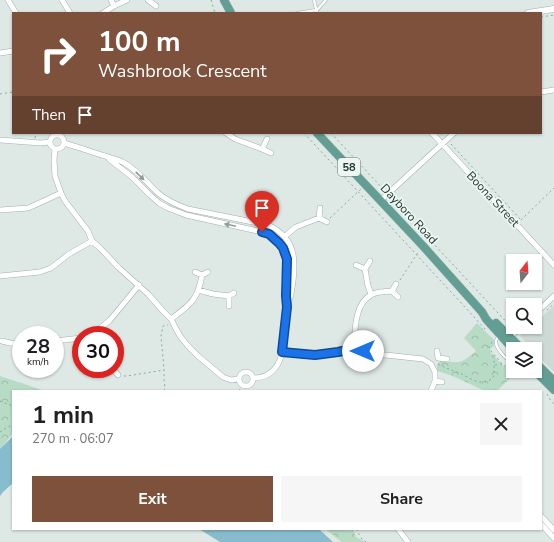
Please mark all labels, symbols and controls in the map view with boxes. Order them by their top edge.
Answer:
text: 100 m [98,23,181,61]
icon: right [32,28,84,80]
text: Washbrook Crescent [98,59,267,83]
icon: arrive [74,104,96,126]
text: Then [32,105,66,125]
road number: 58 [338,158,360,176]
street label: Boona Street [463,168,523,231]
one-way arrow [135,171,145,181]
street label: Dayboro Road [377,180,441,248]
pin [245,191,279,232]
icon: arrive [251,197,273,219]
one-way arrow [224,222,237,228]
north arrow [506,254,542,290]
map controls [506,254,542,378]
button: search [506,298,542,334]
speed limit sign: 30 [72,326,124,378]
position arrow [342,330,384,372]
text: 28 [26,333,50,360]
button: layers [506,342,542,378]
text: km/h [27,355,49,369]
text: 1 min [32,399,94,431]
button: close [480,403,522,445]
text: 270 m · 06:07 [32,430,114,448]
button: Exit [32,476,273,522]
button: Share [281,476,522,522]

